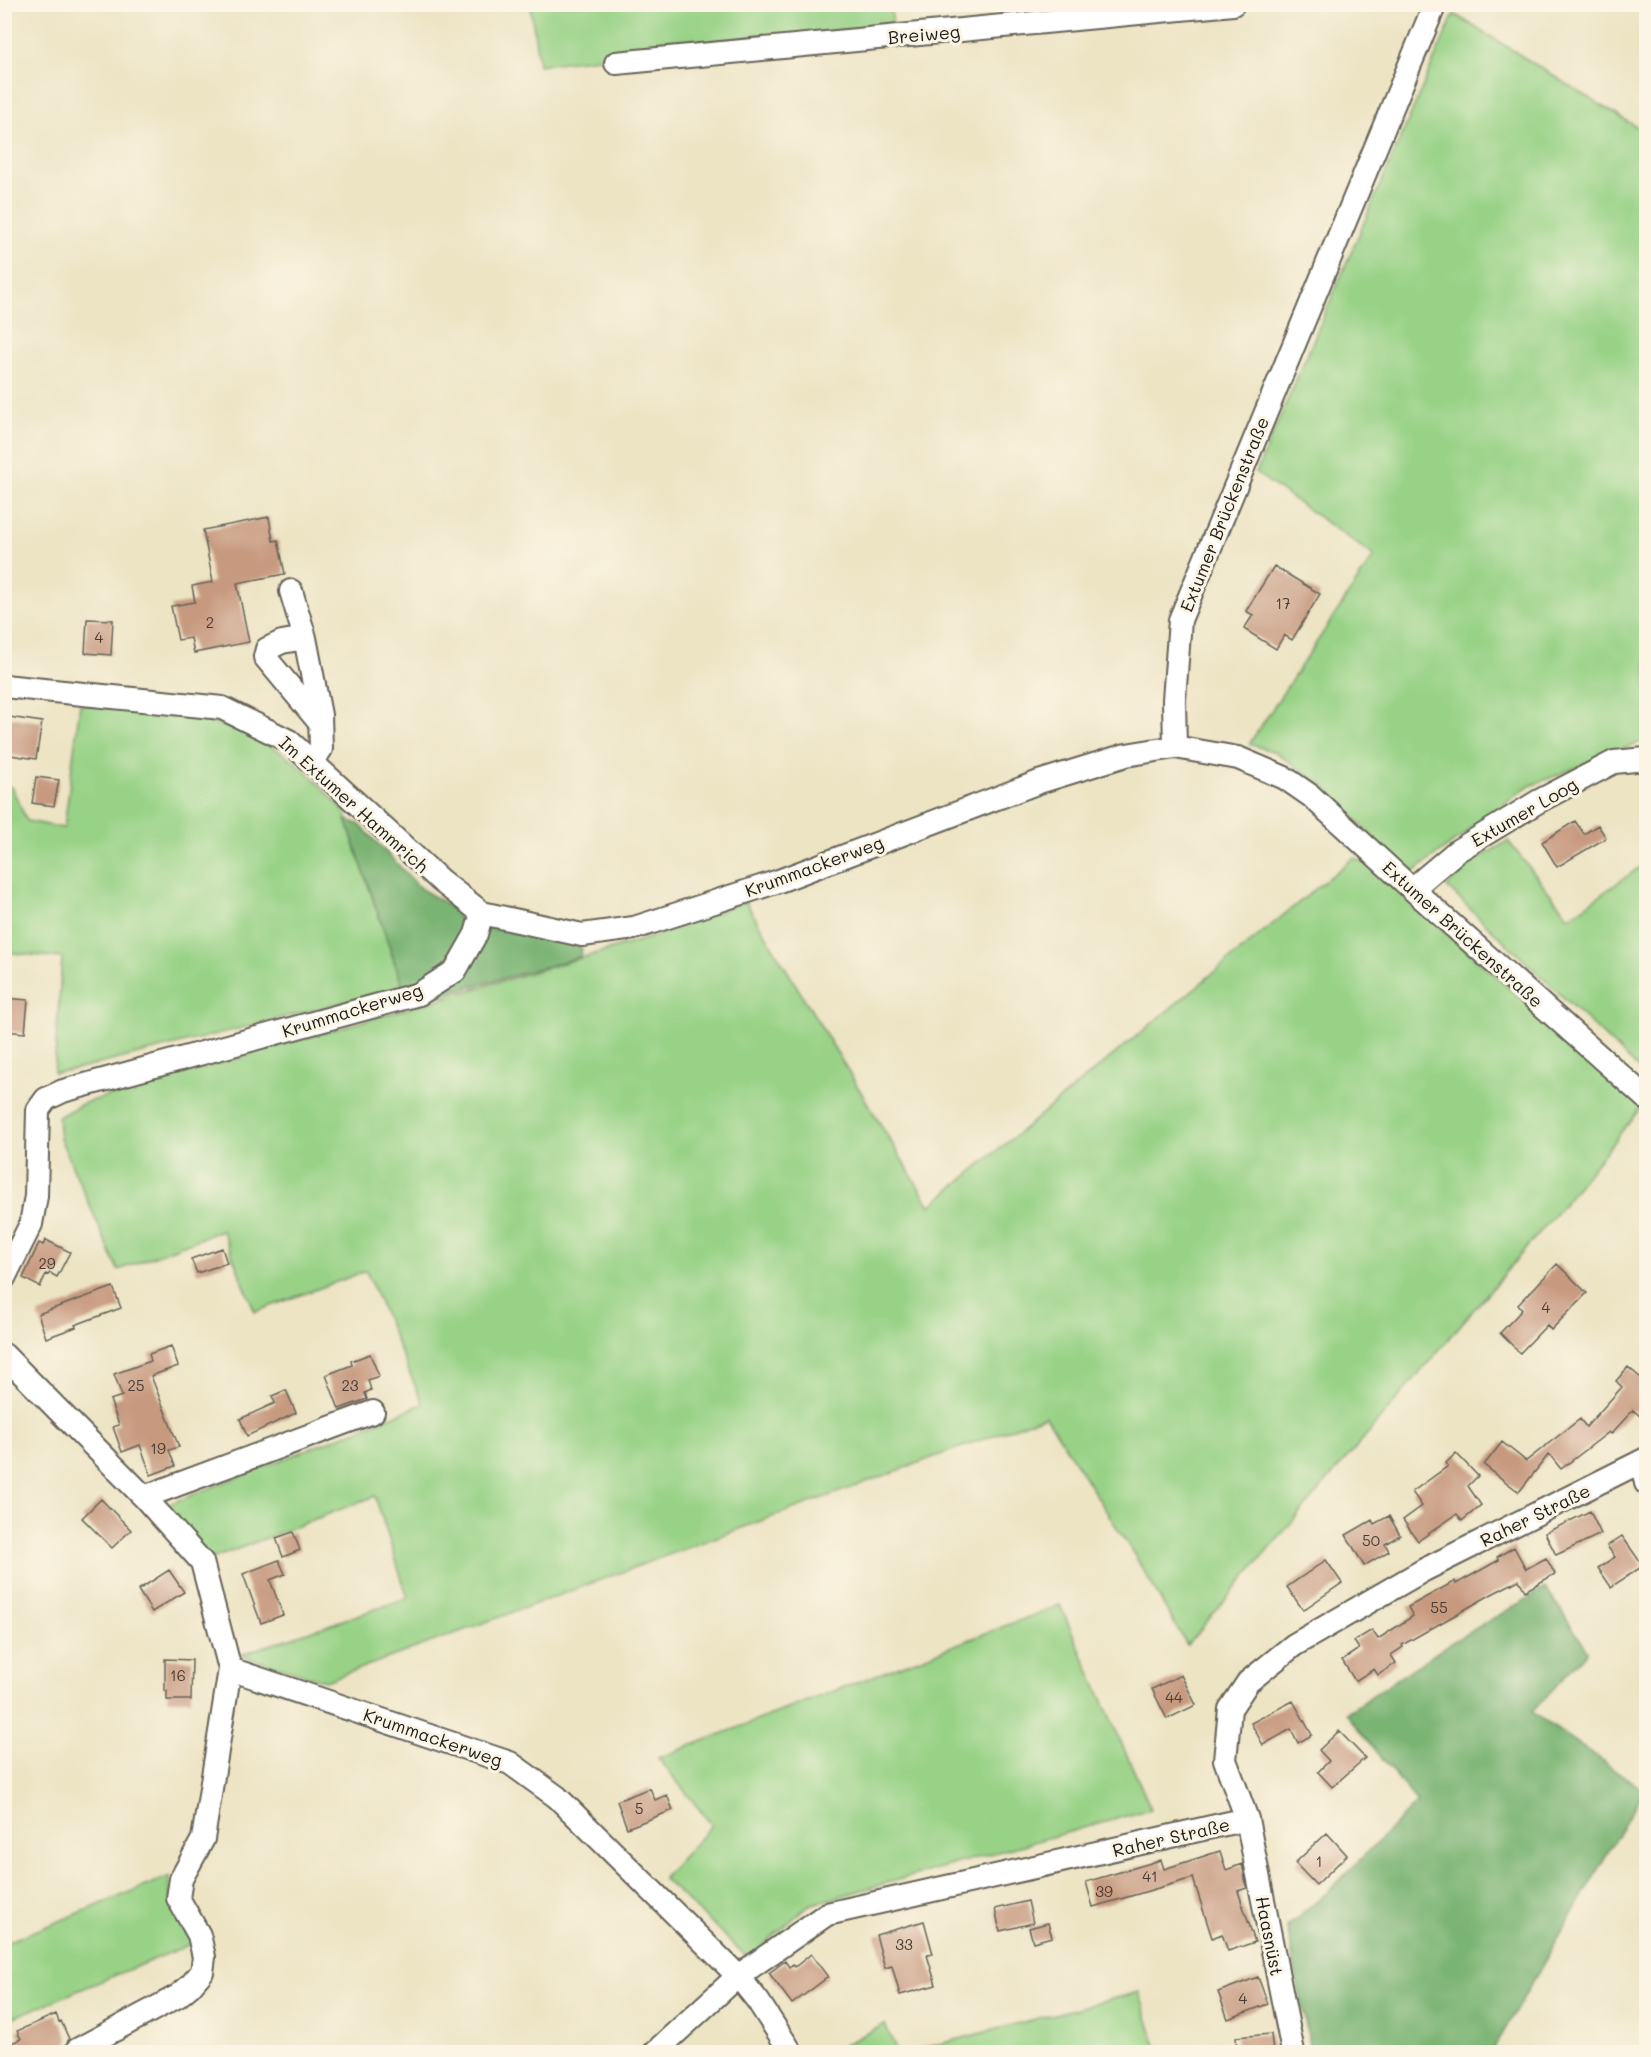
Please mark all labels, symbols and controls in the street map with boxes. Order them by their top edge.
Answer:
street label: Breiweg [887,19,961,49]
street label: Extumer Brückenstraße [1174,413,1274,615]
house number: 17 [1275,593,1291,613]
house number: 2 [206,612,214,632]
house number: 4 [95,627,104,647]
street label: Im Extumer Hammrich [274,730,434,878]
street label: Extumer Loog [1467,772,1581,852]
street label: Krummackerweg [741,830,887,902]
street label: Extumer Brückenstraße [1378,855,1548,1013]
street label: Krummackerweg [279,977,425,1043]
house number: 29 [38,1253,56,1273]
house number: 4 [1542,1297,1551,1317]
house number: 25 [127,1375,145,1395]
house number: 23 [341,1375,359,1395]
house number: 19 [150,1438,166,1458]
street label: Raher Straße [1476,1478,1594,1552]
house number: 50 [1362,1530,1380,1550]
house number: 55 [1430,1597,1448,1617]
house number: 16 [170,1665,186,1685]
house number: 44 [1165,1687,1183,1707]
street label: Krummackerweg [360,1702,506,1772]
house number: 5 [635,1798,643,1818]
street label: Raher Straße [1110,1812,1232,1862]
house number: 1 [1316,1851,1322,1871]
house number: 41 [1142,1866,1158,1886]
house number: 39 [1095,1881,1113,1901]
street label: Haasnüst [1251,1894,1289,1978]
house number: 33 [895,1934,913,1954]
house number: 4 [1239,1988,1248,2008]

